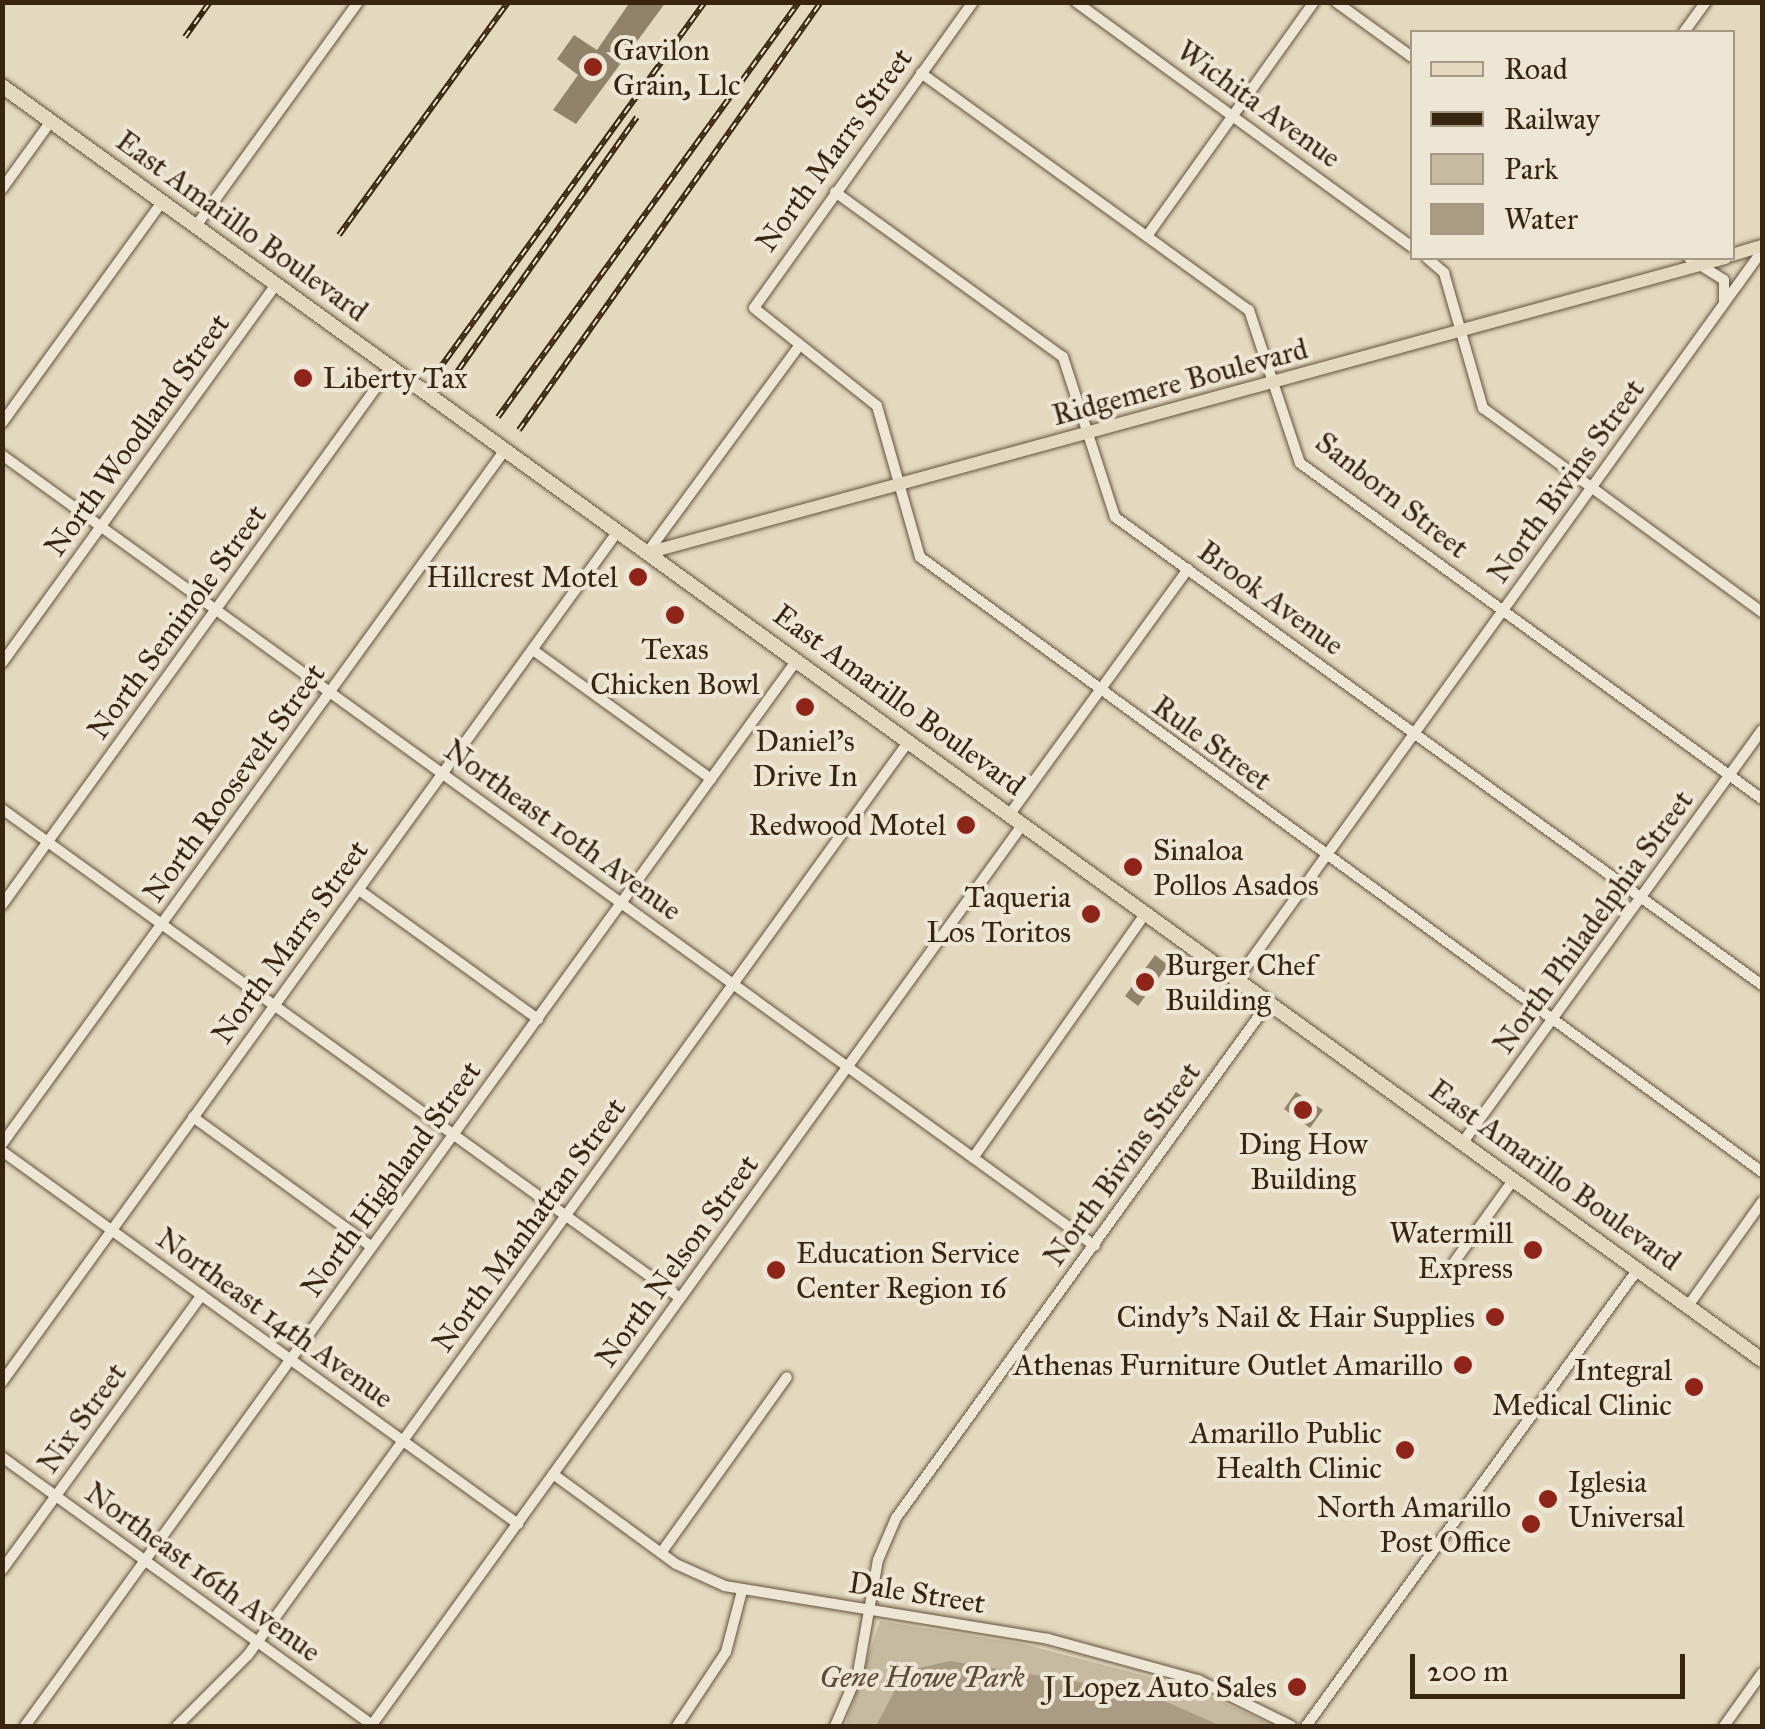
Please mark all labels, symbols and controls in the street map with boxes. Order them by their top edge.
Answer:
legend [1410,30,1735,260]
place label: Gavilon Grain, Llc [613,32,741,102]
street label: Wichita Avenue [1170,32,1348,176]
street label: North Marrs Street [748,41,920,259]
text: Road [1504,51,1568,87]
marker: Gavilon Grain, Llc [582,56,604,78]
text: Railway [1504,101,1600,137]
street label: East Amarillo Boulevard [109,123,375,329]
text: Park [1504,151,1558,187]
text: Water [1504,201,1578,237]
street label: North Woodland Street [37,307,237,563]
street label: Ridgemere Boulevard [1048,331,1312,433]
place label: Liberty Tax [323,360,468,396]
marker: Liberty Tax [292,367,314,389]
street label: North Bivins Street [1480,372,1652,590]
street label: Sanborn Street [1308,424,1476,566]
street label: North Seminole Street [80,498,274,746]
street label: Brook Avenue [1191,533,1351,663]
place label: Hillcrest Motel [426,559,618,595]
marker: Hillcrest Motel [627,566,649,588]
street label: East Amarillo Boulevard [766,597,1032,803]
marker: Texas Chicken Bowl [664,604,686,626]
place label: Texas Chicken Bowl [590,631,760,702]
street label: North Roosevelt Street [135,657,333,909]
street label: Rule Street [1145,688,1279,798]
marker: Daniel's Drive In [794,696,816,718]
place label: Daniel's Drive In [753,723,857,794]
street label: Northeast 10th Avenue [437,732,689,928]
street label: North Philadelphia Street [1485,783,1701,1061]
place label: Redwood Motel [749,807,946,843]
marker: Redwood Motel [955,814,977,836]
place label: Sinaloa Pollos Asados [1153,832,1319,902]
street label: North Marrs Street [204,833,376,1051]
marker: Sinaloa Pollos Asados [1122,856,1144,878]
place label: Taqueria Los Toritos [927,879,1071,950]
marker: Taqueria Los Toritos [1080,903,1102,925]
place label: Burger Chef Building [1165,947,1316,1018]
marker: Burger Chef Building [1134,971,1156,993]
street label: North Highland Street [293,1054,489,1304]
street label: North Bivins Street [1036,1055,1208,1273]
street label: East Amarillo Boulevard [1422,1072,1688,1278]
street label: North Manhattan Street [425,1091,633,1359]
marker: Ding How Building [1292,1099,1314,1121]
place label: Ding How Building [1238,1126,1368,1196]
street label: North Nelson Street [588,1148,766,1374]
place label: Watermill Express [1389,1215,1513,1286]
street label: Northeast 14th Avenue [149,1220,401,1416]
place label: Education Service Center Region 16 [796,1235,1020,1306]
marker: Watermill Express [1522,1239,1544,1261]
marker: Education Service Center Region 16 [765,1259,787,1281]
place label: Cindy's Nail & Hair Supplies [1116,1299,1475,1335]
marker: Cindy's Nail & Hair Supplies [1484,1306,1506,1328]
place label: Athenas Furniture Outlet Amarillo [1014,1347,1443,1383]
place label: Integral Medical Clinic [1492,1352,1672,1422]
marker: Athenas Furniture Outlet Amarillo [1452,1354,1474,1376]
street label: Nix Street [30,1356,134,1480]
marker: Integral Medical Clinic [1681,1374,1707,1400]
place label: Amarillo Public Health Clinic [1190,1415,1382,1486]
marker: Amarillo Public Health Clinic [1392,1437,1418,1463]
place label: Iglesia Universal [1568,1464,1685,1534]
street label: Northeast 16th Avenue [78,1474,328,1670]
marker: Iglesia Universal [1537,1488,1559,1510]
place label: North Amarillo Post Office [1317,1489,1511,1560]
marker: North Amarillo Post Office [1520,1513,1542,1535]
street label: Dale Street [846,1564,988,1622]
scale bar [1415,1634,1690,1696]
text: 200 m [1427,1653,1508,1689]
park label: Gene Howe Park [819,1659,1025,1695]
place label: J Lopez Auto Sales [1043,1669,1277,1705]
marker: J Lopez Auto Sales [1286,1676,1308,1698]

